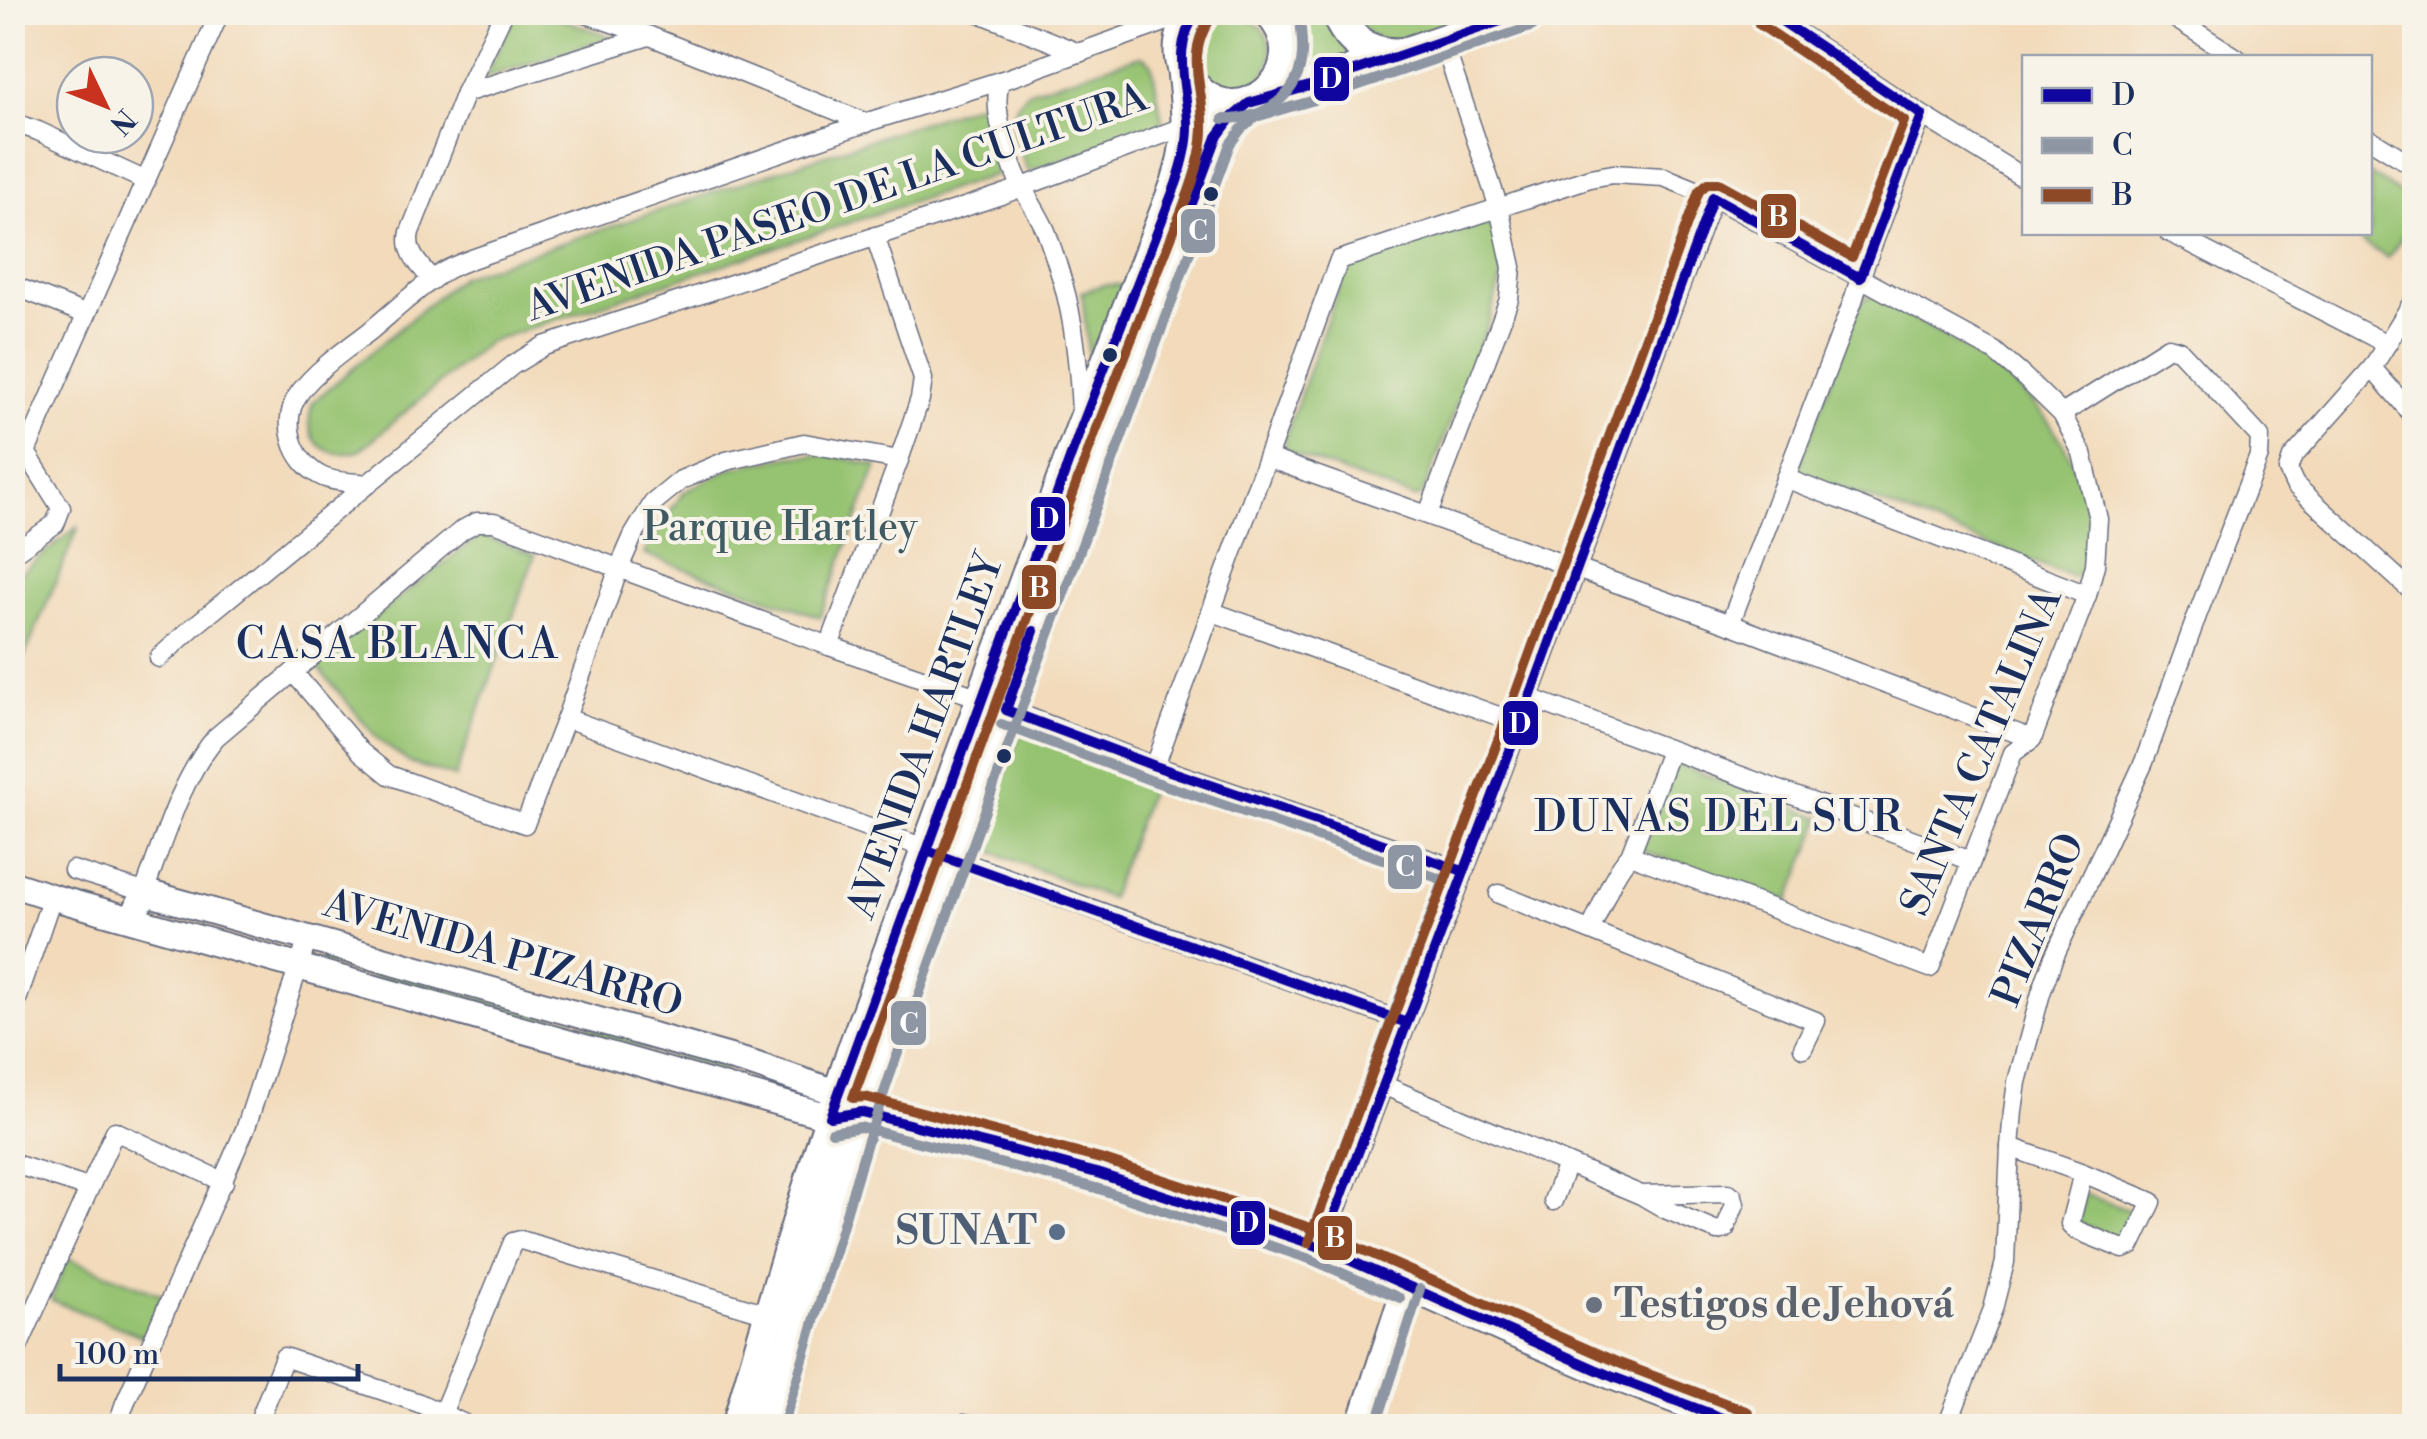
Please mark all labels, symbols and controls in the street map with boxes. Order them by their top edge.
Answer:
north arrow [55,55,155,155]
line badge: D [1312,55,1351,103]
legend [2022,55,2372,235]
text: D [1320,62,1342,97]
street label: AVENIDA PASEO DE LA CULTURA [519,72,1156,333]
text: D [2112,77,2135,115]
text: N [102,101,143,141]
text: C [2112,127,2133,165]
text: B [2111,177,2133,215]
unlabelled marker [1201,184,1221,204]
line badge: B [1759,192,1798,240]
text: B [1767,200,1789,235]
line badge: C [1179,207,1217,255]
text: C [1188,214,1208,249]
unlabelled marker [1100,345,1120,365]
line badge: D [1029,495,1067,543]
text: D [1037,502,1059,537]
park label: Parque Hartley [642,503,918,554]
street label: AVENIDA HARTLEY [836,545,1016,926]
line badge: B [1020,563,1058,611]
text: B [1028,571,1050,606]
street label: SANTA CATALINA [1890,579,2074,923]
district label: CASA BLANCA [236,619,560,672]
line badge: D [1501,699,1540,747]
text: D [1509,707,1531,742]
unlabelled marker [994,746,1014,766]
district label: DUNAS DEL SUR [1534,792,1904,845]
street label: PIZARRO [1982,826,2096,1014]
line badge: C [1386,843,1424,891]
text: C [1395,850,1415,885]
street label: AVENIDA PIZARRO [317,879,688,1029]
line badge: C [889,999,928,1047]
text: C [899,1007,919,1042]
line badge: D [1229,1199,1267,1247]
text: D [1237,1206,1259,1241]
place label: SUNAT [896,1207,1037,1257]
line badge: B [1316,1214,1354,1262]
marker: SUNAT [1046,1221,1068,1243]
text: B [1324,1221,1346,1256]
place label: Testigos de Jehová [1614,1280,1954,1330]
marker: Testigos de Jehová [1583,1294,1605,1316]
scale bar [60,1319,358,1381]
text: 100 m [75,1336,159,1374]

